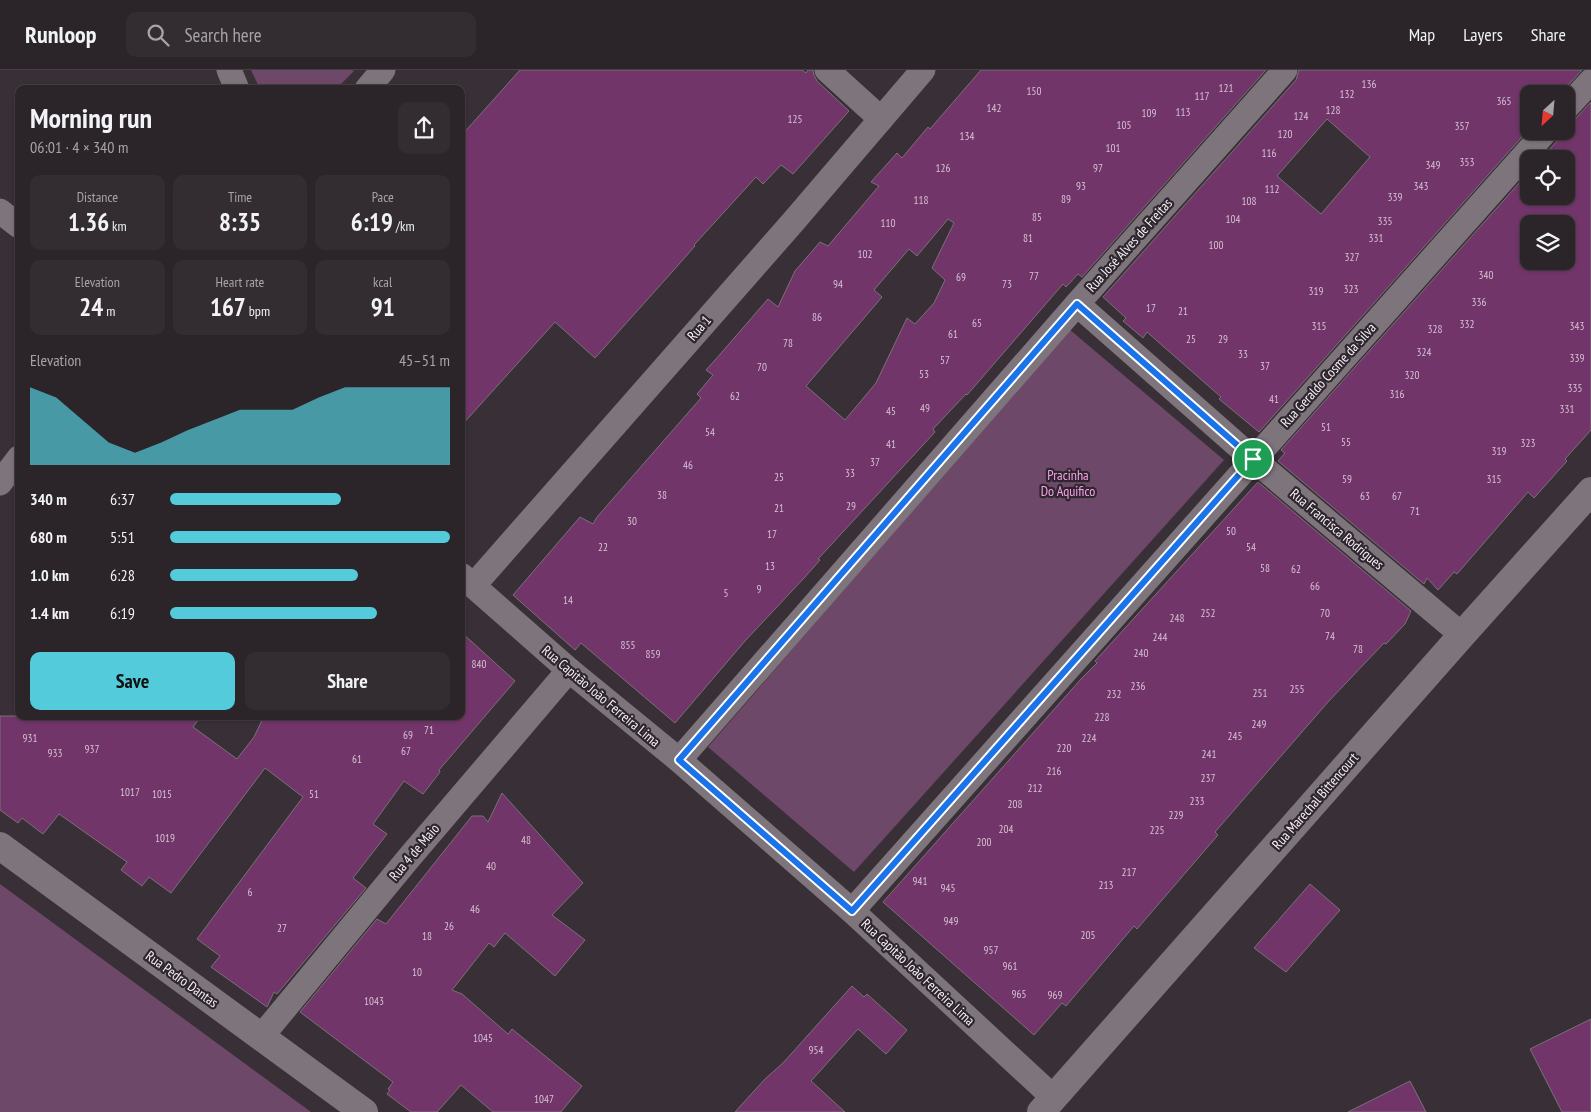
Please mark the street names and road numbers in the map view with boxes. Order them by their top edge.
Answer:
street label: Rua José Alves de Freitas [1082,194,1176,296]
street label: Rua 1 [683,312,715,344]
street label: Rua Geraldo Cosme da Silva [1276,319,1380,431]
street label: Rua Francisca Rodrigues [1286,485,1388,574]
street label: Rua Capitão João Ferreira Lima [538,641,664,751]
street label: Rua Marechal Bittencourt [1268,749,1362,853]
street label: Rua 4 de Maio [385,820,443,884]
street label: Rua Capitão João Ferreira Lima [857,915,979,1029]
street label: Rua Pedro Dantas [142,947,222,1011]

